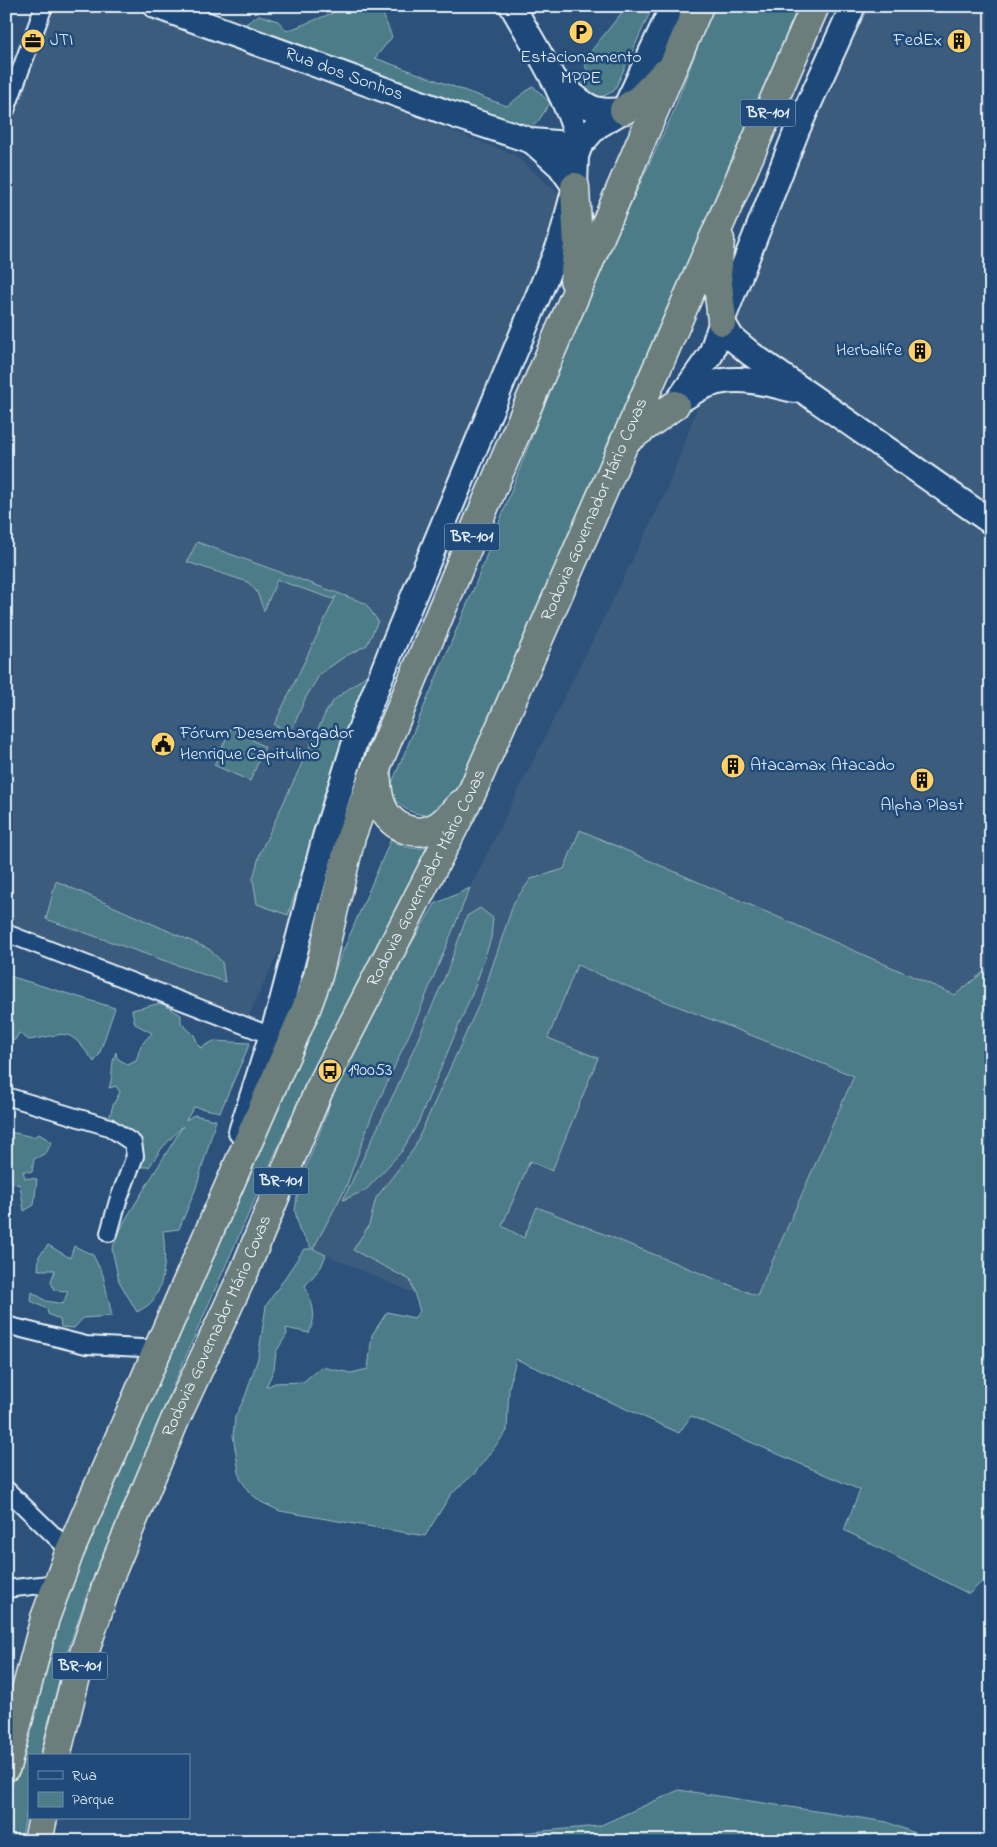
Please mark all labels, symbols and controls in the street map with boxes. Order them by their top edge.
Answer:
parking icon: Estacionamento MPPE [568,19,594,45]
office icon: JTI [20,28,46,54]
place label: JTI [50,28,73,54]
place label: FedEx [892,28,942,54]
building icon: FedEx [946,28,972,54]
street label: Rua dos Sonhos [281,41,407,108]
place label: Estacionamento MPPE [520,45,642,92]
road number: BR-101 [740,100,796,126]
place label: Herbalife [836,338,903,364]
building icon: Herbalife [907,338,933,364]
street label: Rodovia Governador Mário Covas [535,394,655,626]
road number: BR-101 [444,524,500,550]
place label: Fórum Desembargador Henrique Capitulino [179,721,354,768]
public building icon: Fórum Desembargador Henrique Capitulino [150,731,176,757]
building icon: Atacamax Atacado [720,753,746,779]
place label: Atacamax Atacado [750,753,895,779]
street label: Rodovia Governador Mário Covas [361,765,493,992]
building icon: Alpha Plast [909,767,935,793]
place label: Alpha Plast [880,793,964,819]
bus stop icon: 190053 [317,1058,343,1084]
place label: 190053 [348,1058,392,1084]
road number: BR-101 [254,1168,308,1194]
street label: Rodovia Governador Mário Covas [156,1211,279,1441]
road number: BR-101 [52,1652,108,1680]
legend [28,1754,190,1820]
text: Rua [72,1765,97,1787]
text: Parque [72,1789,114,1811]

